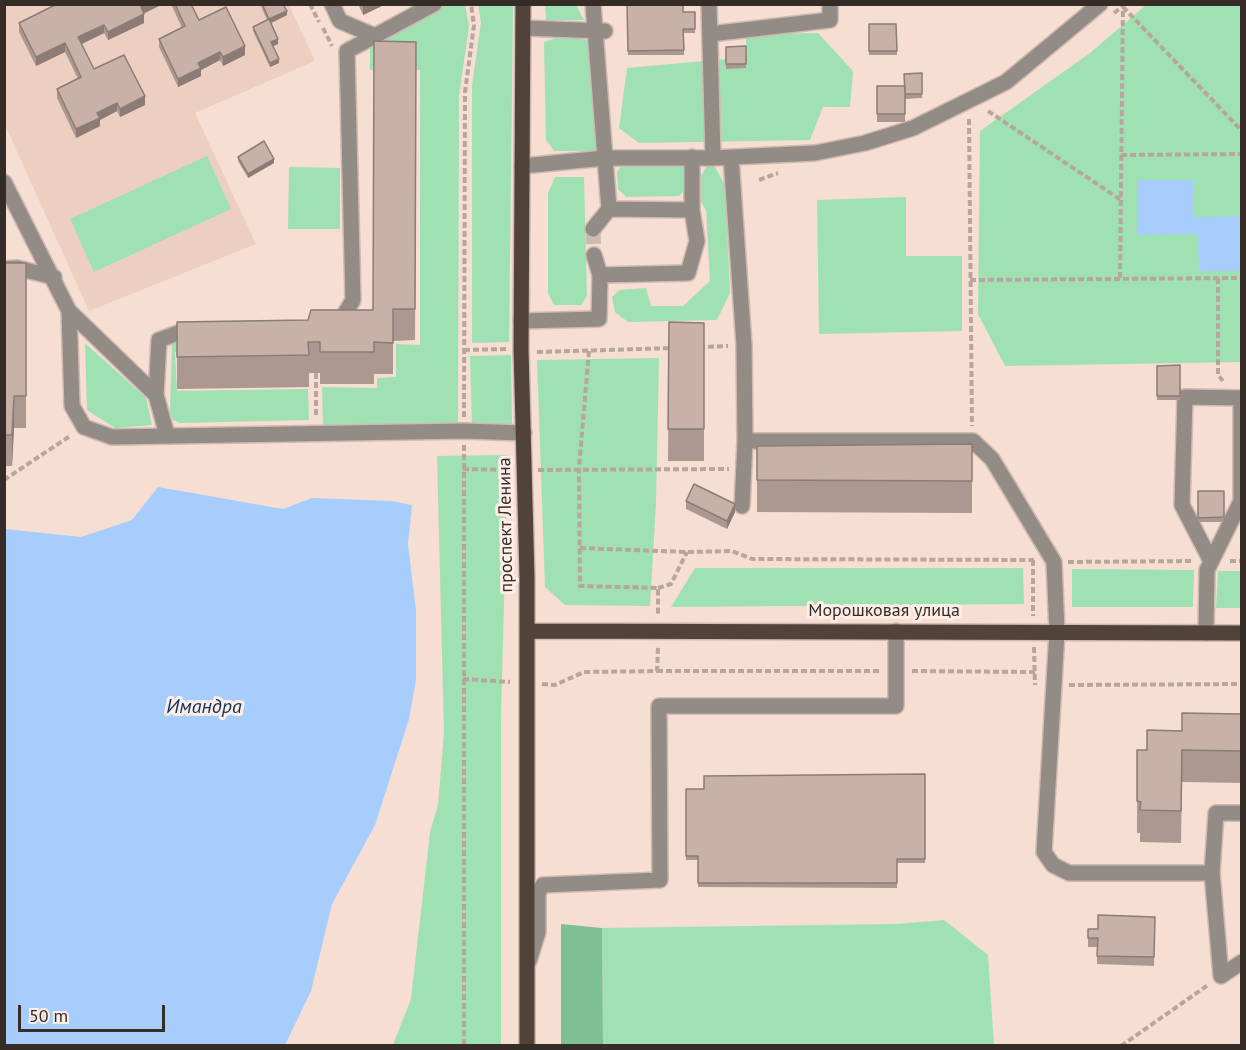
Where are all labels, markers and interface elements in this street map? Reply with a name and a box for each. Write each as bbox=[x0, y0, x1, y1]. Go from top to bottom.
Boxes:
street label: проспект Ленина bbox=[494, 457, 518, 593]
street label: Морошковая улица bbox=[808, 600, 960, 622]
water label: Имандра bbox=[166, 695, 242, 719]
scale bar bbox=[21, 993, 168, 1031]
text: 50 m bbox=[29, 1004, 68, 1027]

